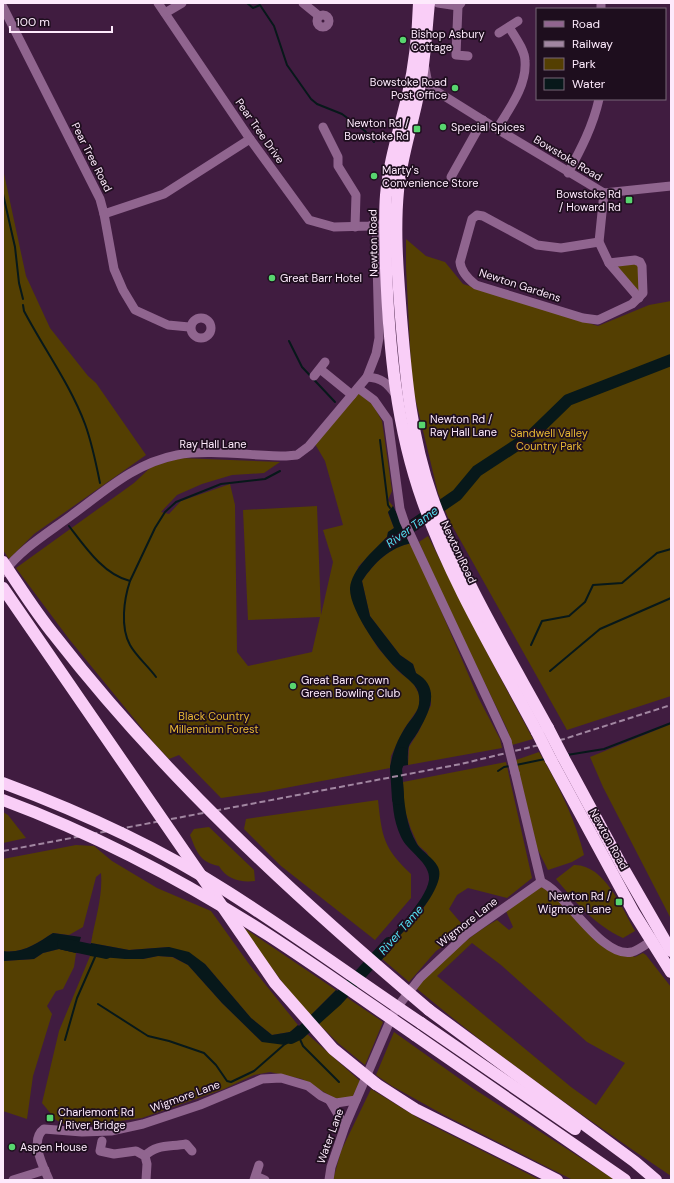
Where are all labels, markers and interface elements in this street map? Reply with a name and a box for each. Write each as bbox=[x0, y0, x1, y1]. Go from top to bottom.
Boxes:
scale bar bbox=[10, 8, 112, 34]
legend bbox=[536, 8, 666, 100]
text: 100 m bbox=[16, 14, 50, 30]
text: Road bbox=[572, 16, 600, 32]
place label: Bishop Asbury Cottage bbox=[411, 27, 485, 54]
marker: Bishop Asbury Cottage bbox=[398, 35, 408, 45]
text: Railway bbox=[572, 36, 613, 52]
text: Park bbox=[572, 56, 596, 72]
place label: Bowstoke Road Post Office bbox=[370, 75, 447, 102]
text: Water bbox=[572, 76, 606, 92]
marker: Bowstoke Road Post Office bbox=[450, 83, 460, 93]
street label: Pear Tree Drive bbox=[232, 96, 288, 166]
place label: Newton Rd / Bowstoke Rd bbox=[344, 116, 409, 143]
street label: Pear Tree Road bbox=[69, 120, 115, 194]
place label: Special Spices bbox=[451, 120, 525, 134]
marker: Special Spices bbox=[438, 122, 448, 132]
marker: Newton Rd / Bowstoke Rd bbox=[412, 124, 422, 134]
street label: Bowstoke Road bbox=[531, 132, 605, 184]
place label: Marty's Convenience Store bbox=[382, 163, 479, 190]
marker: Marty's Convenience Store bbox=[369, 171, 379, 181]
place label: Bowstoke Rd / Howard Rd bbox=[556, 187, 621, 214]
marker: Bowstoke Rd / Howard Rd bbox=[624, 195, 634, 205]
street label: Newton Road bbox=[365, 209, 381, 277]
street label: Newton Gardens bbox=[477, 265, 563, 305]
place label: Great Barr Hotel bbox=[280, 271, 362, 285]
marker: Great Barr Hotel bbox=[267, 273, 277, 283]
place label: Newton Rd / Ray Hall Lane bbox=[430, 412, 497, 439]
marker: Newton Rd / Ray Hall Lane bbox=[417, 420, 427, 430]
park label: Sandwell Valley Country Park bbox=[510, 426, 588, 453]
street label: Ray Hall Lane bbox=[180, 437, 246, 451]
water label: River Tame bbox=[383, 503, 441, 551]
street label: Newton Road bbox=[438, 518, 480, 586]
place label: Great Barr Crown Green Bowling Club bbox=[301, 673, 400, 700]
marker: Great Barr Crown Green Bowling Club bbox=[288, 681, 298, 691]
park label: Black Country Millennium Forest bbox=[169, 709, 259, 736]
street label: Newton Road bbox=[587, 806, 632, 872]
place label: Newton Rd / Wigmore Lane bbox=[538, 889, 611, 916]
street label: Wigmore Lane bbox=[434, 894, 500, 950]
marker: Newton Rd / Wigmore Lane bbox=[614, 897, 624, 907]
water label: River Tame bbox=[375, 902, 427, 958]
street label: Wigmore Lane bbox=[148, 1077, 222, 1115]
place label: Charlemont Rd / River Bridge bbox=[58, 1105, 134, 1132]
street label: Water Lane bbox=[314, 1107, 346, 1165]
marker: Charlemont Rd / River Bridge bbox=[45, 1113, 55, 1123]
place label: Aspen House bbox=[20, 1140, 87, 1154]
marker: Aspen House bbox=[7, 1142, 17, 1152]

